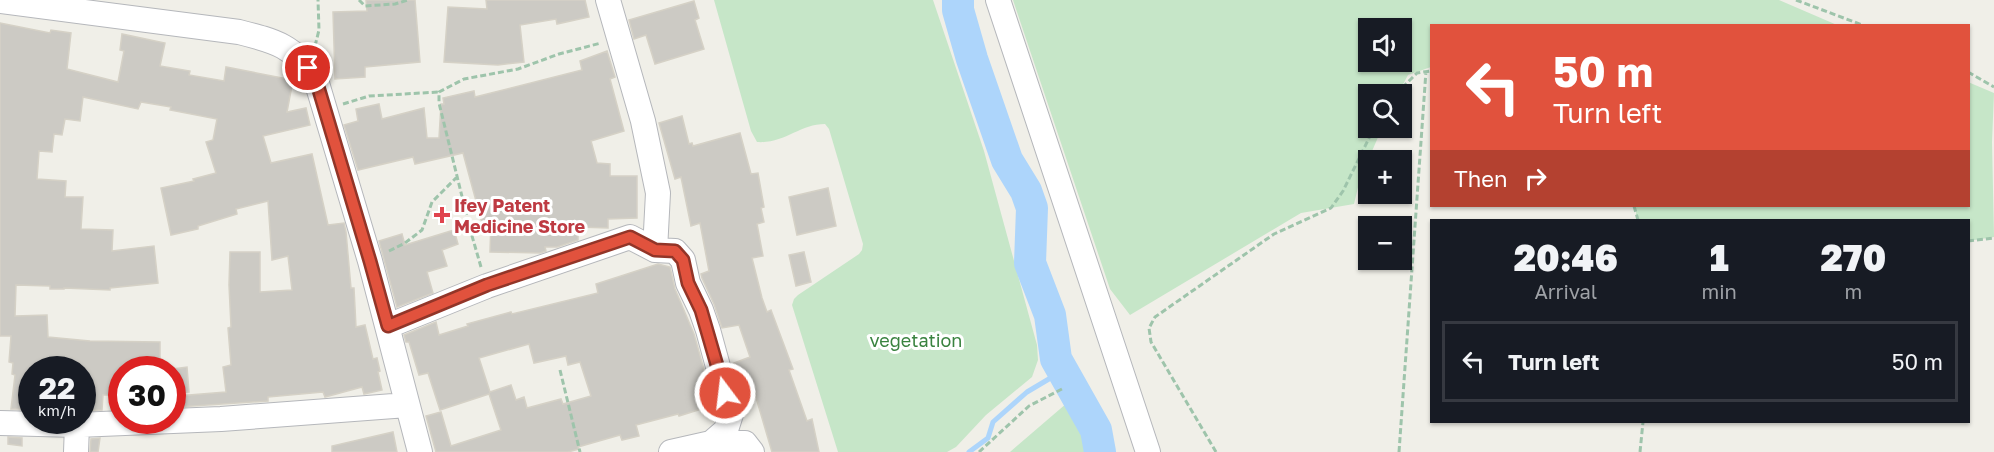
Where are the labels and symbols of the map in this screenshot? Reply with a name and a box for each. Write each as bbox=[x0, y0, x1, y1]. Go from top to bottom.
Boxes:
pin bbox=[282, 42, 333, 93]
place label: Ifey Patent Medicine Store bbox=[454, 194, 586, 237]
marker: Ifey Patent Medicine Store bbox=[435, 208, 449, 222]
park label: vegetation bbox=[870, 329, 962, 351]
speed limit sign: 30 bbox=[108, 356, 186, 434]
position arrow bbox=[693, 361, 757, 425]

